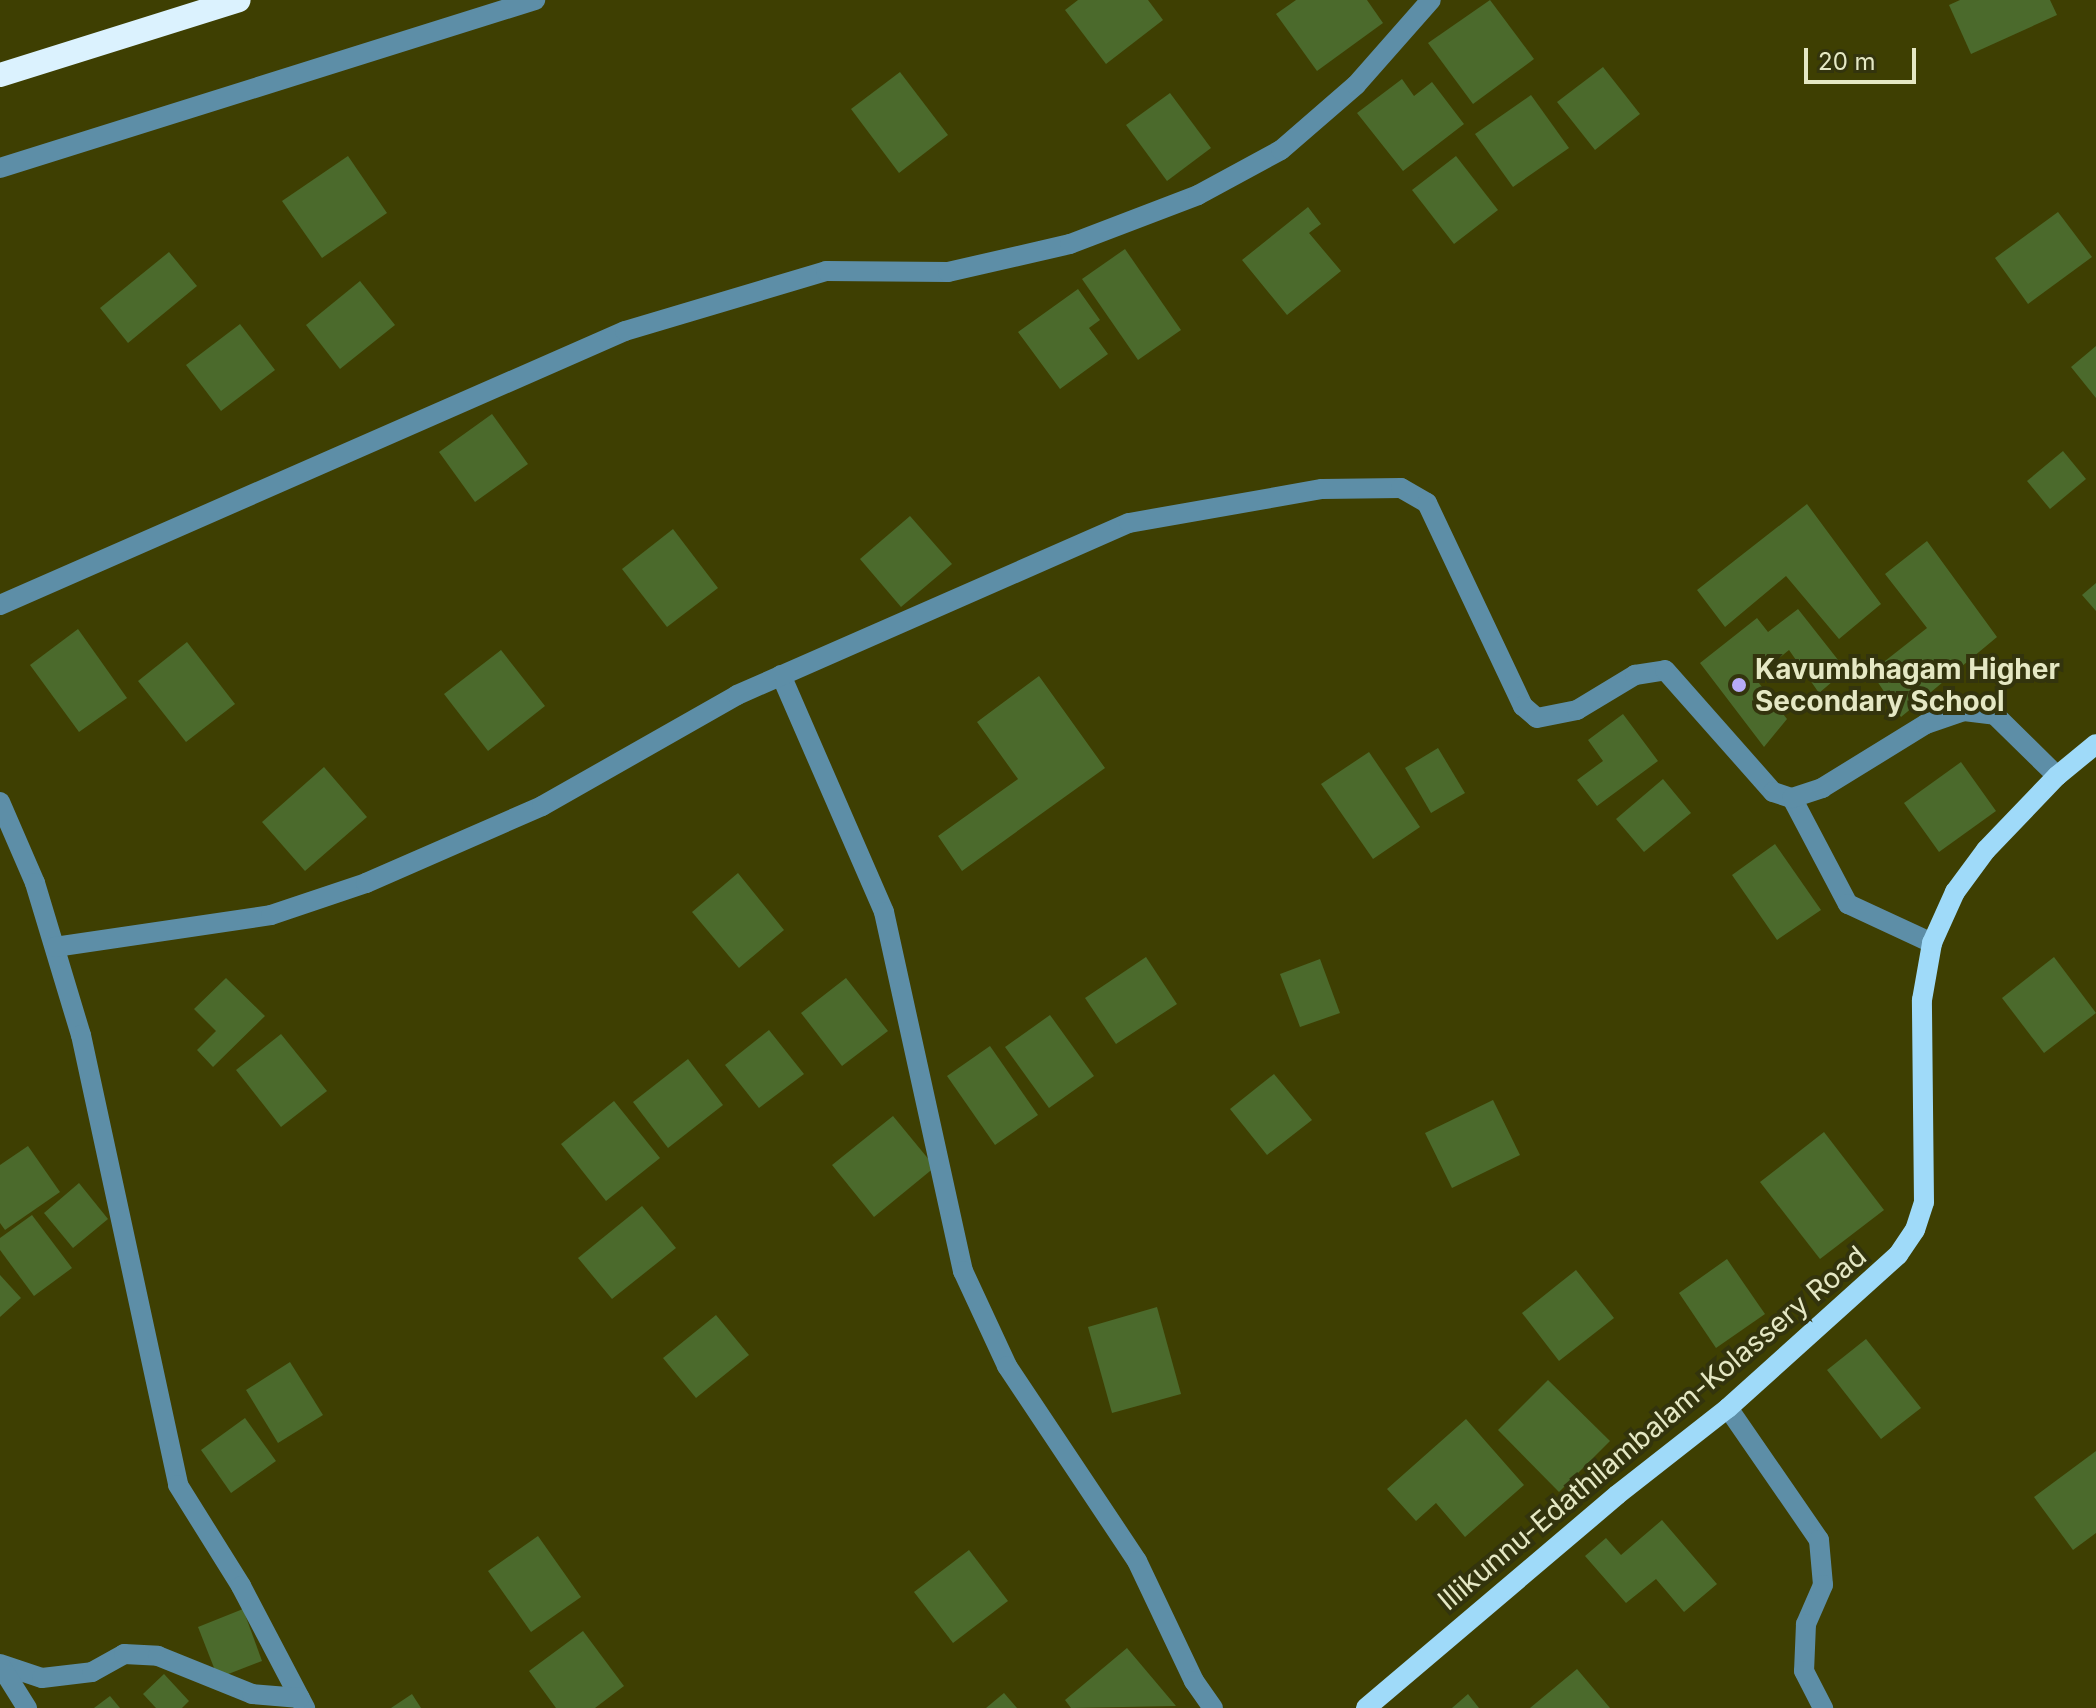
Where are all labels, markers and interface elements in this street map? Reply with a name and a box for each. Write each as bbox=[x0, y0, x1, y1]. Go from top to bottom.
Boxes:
scale bar bbox=[1808, 32, 1920, 82]
text: 20 m bbox=[1818, 47, 1876, 76]
place label: Kavumbhagam Higher Secondary School bbox=[1755, 652, 2060, 718]
marker: Kavumbhagam Higher Secondary School bbox=[1730, 676, 1748, 694]
street label: Illikunnu-Edathilambalam-Kolassery Road bbox=[1431, 1239, 1873, 1617]

